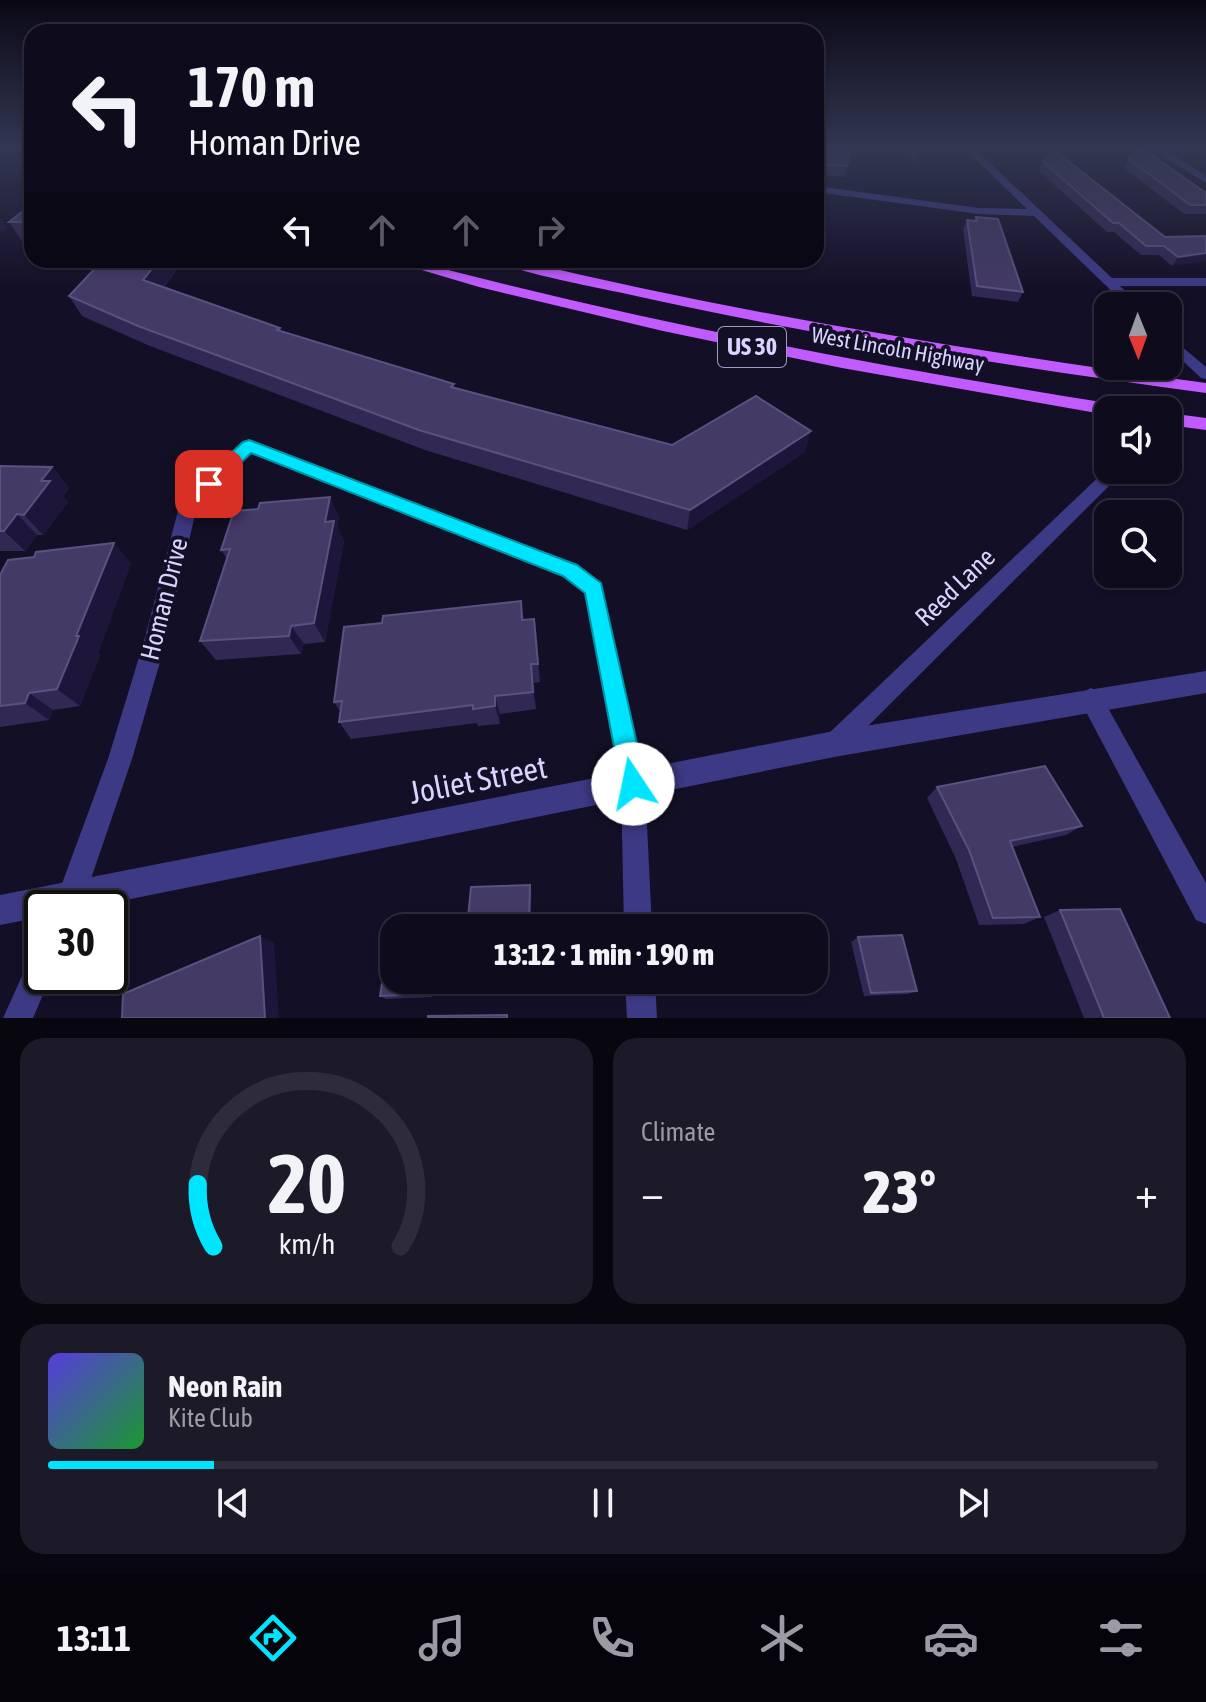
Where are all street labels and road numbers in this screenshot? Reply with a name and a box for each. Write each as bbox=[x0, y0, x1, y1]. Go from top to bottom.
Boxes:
street label: West Lincoln Highway bbox=[810, 321, 986, 377]
road number: US 30 bbox=[718, 327, 786, 367]
street label: Homan Drive bbox=[134, 535, 194, 663]
street label: Reed Lane bbox=[909, 542, 1001, 632]
street label: Joliet Street bbox=[406, 748, 550, 811]

